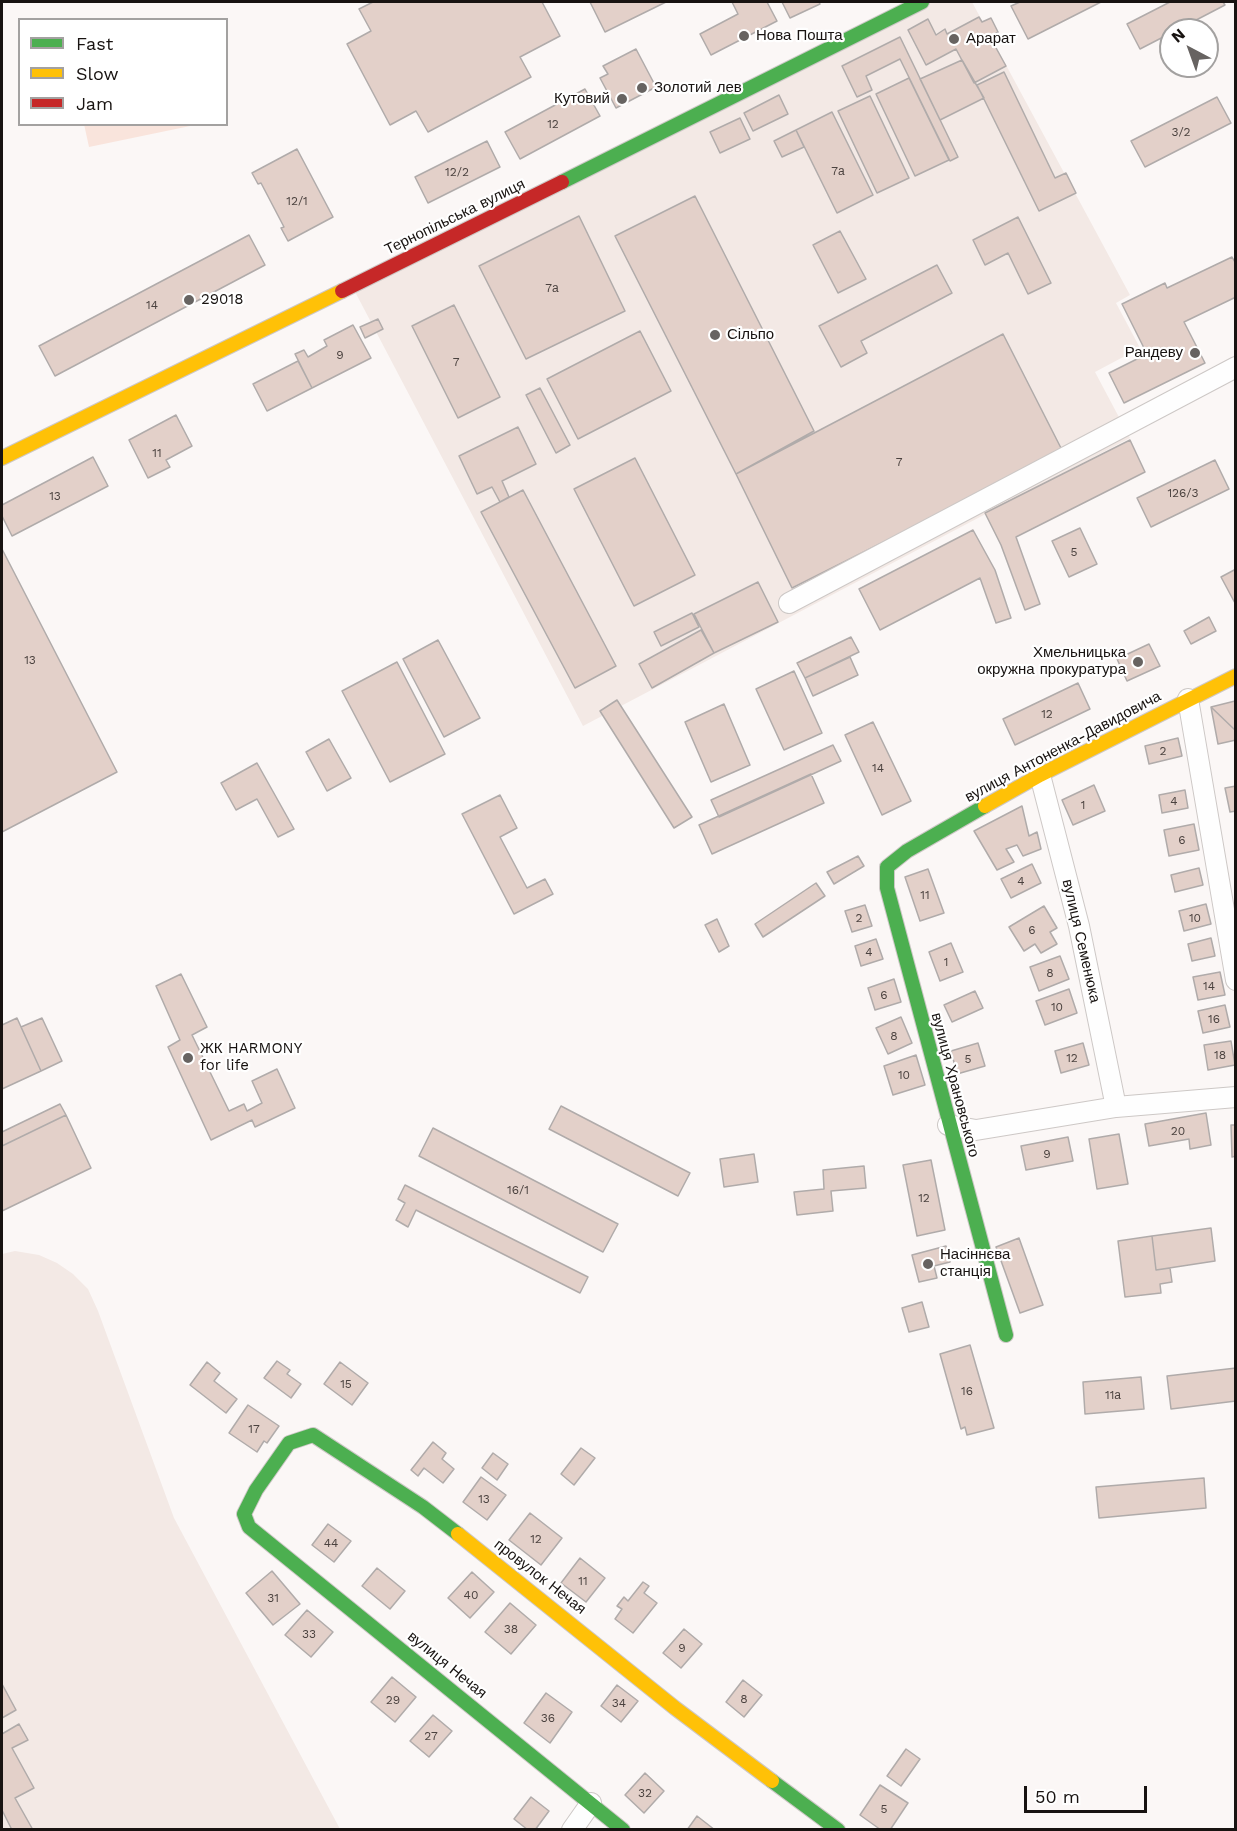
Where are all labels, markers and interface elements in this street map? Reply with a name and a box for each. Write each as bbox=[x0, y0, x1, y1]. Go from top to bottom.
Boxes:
legend bbox=[18, 18, 228, 126]
north arrow bbox=[1159, 18, 1219, 78]
text: N bbox=[1167, 24, 1189, 47]
place label: Нова Пошта bbox=[756, 27, 843, 45]
marker: Нова Пошта bbox=[737, 29, 751, 43]
place label: Арарат bbox=[966, 30, 1016, 48]
marker: Арарат bbox=[947, 32, 961, 46]
text: Fast bbox=[76, 33, 113, 54]
text: Slow bbox=[76, 63, 119, 84]
place label: Золотий лев bbox=[654, 79, 742, 97]
marker: Золотий лев bbox=[635, 81, 649, 95]
place label: Кутовий bbox=[554, 90, 610, 108]
marker: Кутовий bbox=[615, 92, 629, 106]
text: Jam bbox=[76, 93, 113, 114]
house number: 12 bbox=[547, 117, 559, 131]
house number: 3/2 bbox=[1171, 125, 1191, 139]
house number: 7а bbox=[831, 164, 845, 178]
house number: 12/2 bbox=[445, 165, 469, 179]
street label: Тернопільська вулиця bbox=[382, 175, 528, 259]
house number: 12/1 bbox=[286, 194, 308, 208]
house number: 7а bbox=[545, 281, 559, 295]
place label: 29018 bbox=[201, 291, 243, 309]
marker: 29018 bbox=[182, 293, 196, 307]
house number: 14 bbox=[146, 298, 158, 312]
place label: Сільпо bbox=[727, 326, 774, 344]
marker: Сільпо bbox=[708, 328, 722, 342]
place label: Рандеву bbox=[1125, 344, 1183, 362]
marker: Рандеву bbox=[1188, 346, 1202, 360]
house number: 9 bbox=[336, 348, 344, 362]
house number: 7 bbox=[453, 355, 459, 369]
house number: 11 bbox=[152, 446, 162, 460]
house number: 7 bbox=[896, 455, 902, 469]
house number: 126/3 bbox=[1167, 486, 1199, 500]
house number: 13 bbox=[49, 489, 61, 503]
house number: 5 bbox=[1071, 545, 1077, 559]
place label: Хмельницька окружна прокуратура bbox=[977, 644, 1126, 679]
house number: 13 bbox=[24, 653, 36, 667]
marker: Хмельницька окружна прокуратура bbox=[1131, 655, 1145, 669]
street label: вулиця Антоненка-Давидовича bbox=[962, 688, 1164, 806]
house number: 12 bbox=[1041, 707, 1053, 721]
house number: 2 bbox=[1160, 744, 1166, 758]
house number: 14 bbox=[872, 761, 884, 775]
house number: 4 bbox=[1170, 794, 1178, 808]
house number: 1 bbox=[1081, 798, 1085, 812]
house number: 6 bbox=[1178, 833, 1186, 847]
house number: 4 bbox=[1017, 874, 1025, 888]
street label: вулиця Семенюка bbox=[1058, 877, 1104, 1005]
house number: 11 bbox=[920, 888, 930, 902]
house number: 2 bbox=[856, 911, 862, 925]
house number: 10 bbox=[1189, 911, 1201, 925]
house number: 6 bbox=[1028, 923, 1036, 937]
house number: 4 bbox=[865, 945, 873, 959]
house number: 1 bbox=[944, 955, 948, 969]
house number: 8 bbox=[1046, 966, 1054, 980]
house number: 14 bbox=[1203, 979, 1215, 993]
house number: 6 bbox=[880, 988, 888, 1002]
house number: 10 bbox=[1051, 1000, 1063, 1014]
street label: вулиця Храновського bbox=[927, 1011, 983, 1159]
house number: 16 bbox=[1208, 1012, 1220, 1026]
house number: 8 bbox=[890, 1029, 898, 1043]
place label: ЖК HARMONY for life bbox=[200, 1040, 302, 1075]
house number: 18 bbox=[1214, 1048, 1226, 1062]
marker: ЖК HARMONY for life bbox=[181, 1051, 195, 1065]
house number: 12 bbox=[1066, 1051, 1078, 1065]
house number: 5 bbox=[965, 1052, 971, 1066]
house number: 10 bbox=[898, 1068, 910, 1082]
house number: 20 bbox=[1171, 1124, 1185, 1138]
house number: 9 bbox=[1043, 1147, 1051, 1161]
house number: 16/1 bbox=[507, 1183, 529, 1197]
house number: 12 bbox=[918, 1191, 930, 1205]
place label: Насіннєва станція bbox=[940, 1246, 1010, 1281]
marker: Насіннєва станція bbox=[921, 1257, 935, 1271]
house number: 15 bbox=[340, 1377, 352, 1391]
house number: 16 bbox=[961, 1384, 973, 1398]
house number: 11а bbox=[1105, 1388, 1121, 1402]
house number: 17 bbox=[248, 1422, 260, 1436]
house number: 13 bbox=[478, 1492, 490, 1506]
house number: 12 bbox=[530, 1532, 542, 1546]
house number: 44 bbox=[324, 1536, 338, 1550]
street label: провулок Нечая bbox=[491, 1536, 589, 1618]
house number: 11 bbox=[578, 1574, 588, 1588]
house number: 40 bbox=[464, 1588, 478, 1602]
house number: 31 bbox=[267, 1591, 279, 1605]
house number: 38 bbox=[504, 1622, 518, 1636]
house number: 33 bbox=[302, 1627, 316, 1641]
street label: вулиця Нечая bbox=[404, 1628, 490, 1702]
house number: 9 bbox=[678, 1641, 686, 1655]
house number: 8 bbox=[740, 1692, 748, 1706]
house number: 29 bbox=[386, 1693, 400, 1707]
house number: 34 bbox=[612, 1696, 626, 1710]
house number: 36 bbox=[541, 1711, 555, 1725]
house number: 27 bbox=[424, 1729, 438, 1743]
scale bar bbox=[1027, 1774, 1150, 1812]
house number: 32 bbox=[638, 1786, 652, 1800]
text: 50 m bbox=[1035, 1786, 1080, 1807]
house number: 5 bbox=[881, 1802, 887, 1816]

